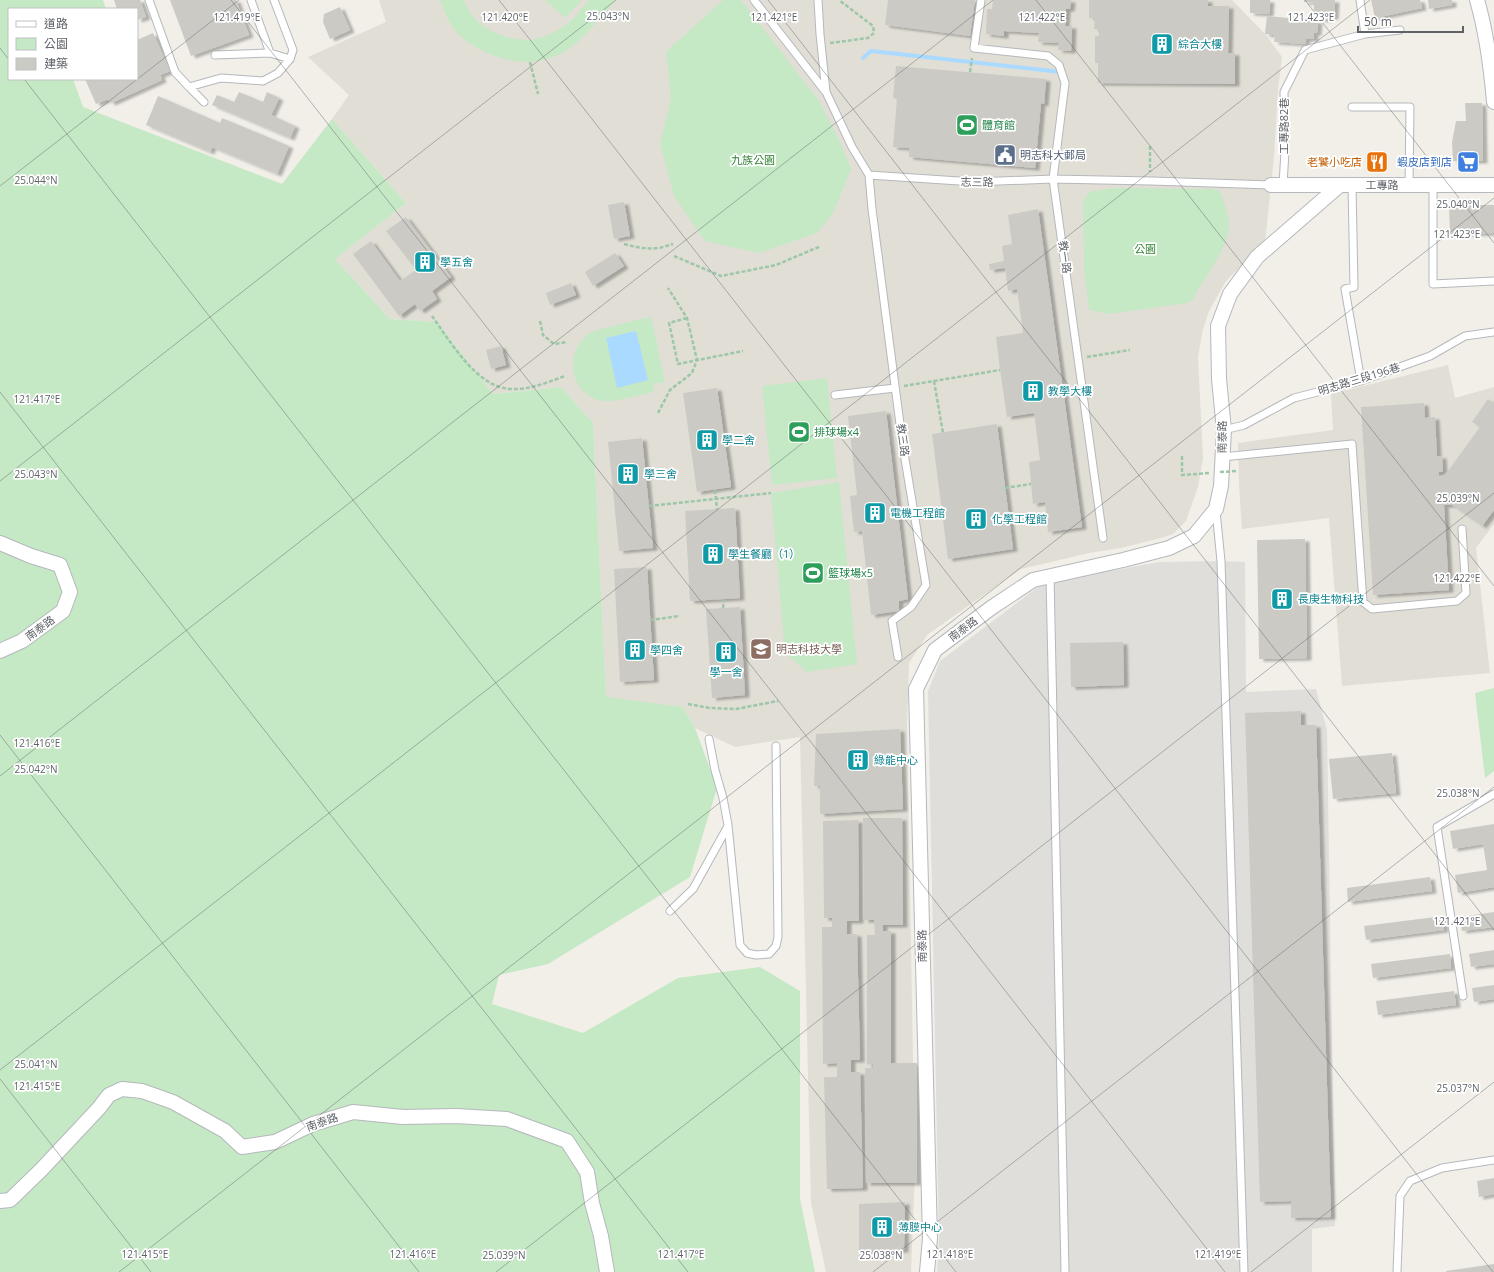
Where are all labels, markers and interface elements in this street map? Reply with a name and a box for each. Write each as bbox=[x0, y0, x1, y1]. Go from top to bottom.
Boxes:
legend bbox=[8, 8, 138, 80]
scale bar bbox=[1358, 8, 1463, 34]
text: 25.043°N bbox=[586, 9, 630, 23]
text: 121.419°E bbox=[214, 10, 260, 24]
text: 121.420°E bbox=[482, 10, 528, 24]
text: 121.421°E bbox=[751, 10, 797, 24]
text: 121.422°E bbox=[1019, 10, 1065, 24]
text: 121.423°E bbox=[1288, 10, 1334, 24]
text: 50 m bbox=[1364, 13, 1392, 30]
text: 道路 bbox=[44, 15, 68, 32]
building icon: 綜合大樓 bbox=[1149, 31, 1175, 57]
text: 公園 bbox=[44, 35, 68, 52]
place label: 綜合大樓 bbox=[1178, 36, 1222, 51]
text: 建築 bbox=[44, 55, 68, 72]
street label: 工專路82巷 bbox=[1276, 98, 1291, 154]
sports icon: 體育館 bbox=[954, 112, 980, 138]
place label: 體育館 bbox=[982, 117, 1015, 132]
public building icon: 明志科大郵局 bbox=[992, 142, 1018, 168]
place label: 明志科大郵局 bbox=[1020, 147, 1086, 162]
restaurant icon: 老饕小吃店 bbox=[1364, 149, 1390, 175]
supermarket icon: 蝦皮店到店 bbox=[1455, 149, 1481, 175]
park label: 九族公園 bbox=[731, 152, 775, 167]
place label: 老饕小吃店 bbox=[1307, 154, 1362, 169]
place label: 蝦皮店到店 bbox=[1397, 154, 1452, 169]
text: 25.044°N bbox=[14, 173, 58, 187]
street label: 志三路 bbox=[960, 174, 994, 189]
street label: 工專路 bbox=[1366, 177, 1399, 192]
text: 25.040°N bbox=[1436, 197, 1480, 211]
text: 121.423°E bbox=[1434, 227, 1480, 241]
street label: 教一路 bbox=[1056, 240, 1075, 274]
park label: 公園 bbox=[1134, 241, 1156, 256]
building icon: 學五舍 bbox=[412, 249, 438, 275]
place label: 學五舍 bbox=[440, 254, 473, 269]
street label: 明志路三段196巷 bbox=[1316, 359, 1402, 398]
building icon: 教學大樓 bbox=[1020, 378, 1046, 404]
place label: 教學大樓 bbox=[1048, 383, 1092, 398]
text: 121.417°E bbox=[14, 392, 60, 406]
sports icon: 排球場x4 bbox=[786, 419, 812, 445]
street label: 南泰路 bbox=[1214, 420, 1229, 454]
street label: 教三路 bbox=[894, 423, 913, 457]
place label: 排球場x4 bbox=[814, 424, 860, 439]
building icon: 學二舍 bbox=[694, 427, 720, 453]
place label: 學二舍 bbox=[722, 432, 755, 447]
building icon: 學三舍 bbox=[615, 461, 641, 487]
place label: 學三舍 bbox=[644, 466, 677, 481]
text: 25.043°N bbox=[14, 467, 58, 481]
text: 25.039°N bbox=[1436, 491, 1480, 505]
building icon: 電機工程館 bbox=[862, 500, 888, 526]
place label: 電機工程館 bbox=[890, 505, 945, 520]
building icon: 化學工程館 bbox=[963, 506, 989, 532]
place label: 化學工程館 bbox=[992, 511, 1047, 526]
building icon: 學生餐廳（1） bbox=[700, 541, 726, 567]
place label: 學生餐廳（1） bbox=[728, 546, 800, 561]
sports icon: 籃球場x5 bbox=[800, 560, 826, 586]
place label: 籃球場x5 bbox=[828, 565, 873, 580]
text: 121.422°E bbox=[1434, 571, 1480, 585]
building icon: 長庚生物科技 bbox=[1269, 586, 1295, 612]
place label: 長庚生物科技 bbox=[1298, 591, 1364, 606]
street label: 南泰路 bbox=[22, 612, 57, 643]
street label: 南泰路 bbox=[945, 613, 980, 645]
school or university icon: 明志科技大學 bbox=[748, 636, 774, 662]
building icon: 學四舍 bbox=[622, 637, 648, 663]
building icon: 學一舍 bbox=[713, 639, 739, 665]
place label: 明志科技大學 bbox=[776, 641, 842, 656]
place label: 學四舍 bbox=[650, 642, 683, 657]
place label: 學一舍 bbox=[710, 664, 743, 679]
text: 121.416°E bbox=[14, 736, 60, 750]
building icon: 綠能中心 bbox=[845, 747, 871, 773]
place label: 綠能中心 bbox=[874, 752, 918, 767]
text: 25.042°N bbox=[14, 762, 58, 776]
text: 25.038°N bbox=[1436, 786, 1480, 800]
text: 121.421°E bbox=[1434, 914, 1480, 928]
street label: 南泰路 bbox=[914, 929, 929, 963]
text: 25.041°N bbox=[14, 1057, 58, 1071]
text: 121.415°E bbox=[14, 1079, 60, 1093]
text: 25.037°N bbox=[1436, 1081, 1480, 1095]
street label: 南泰路 bbox=[304, 1109, 340, 1134]
building icon: 薄膜中心 bbox=[869, 1214, 895, 1240]
place label: 薄膜中心 bbox=[898, 1219, 942, 1234]
text: 121.415°E bbox=[122, 1247, 168, 1261]
text: 121.416°E bbox=[390, 1247, 436, 1261]
text: 121.417°E bbox=[658, 1247, 704, 1261]
text: 121.418°E bbox=[927, 1247, 973, 1261]
text: 121.419°E bbox=[1195, 1247, 1241, 1261]
text: 25.039°N bbox=[482, 1248, 526, 1262]
text: 25.038°N bbox=[859, 1248, 903, 1262]

